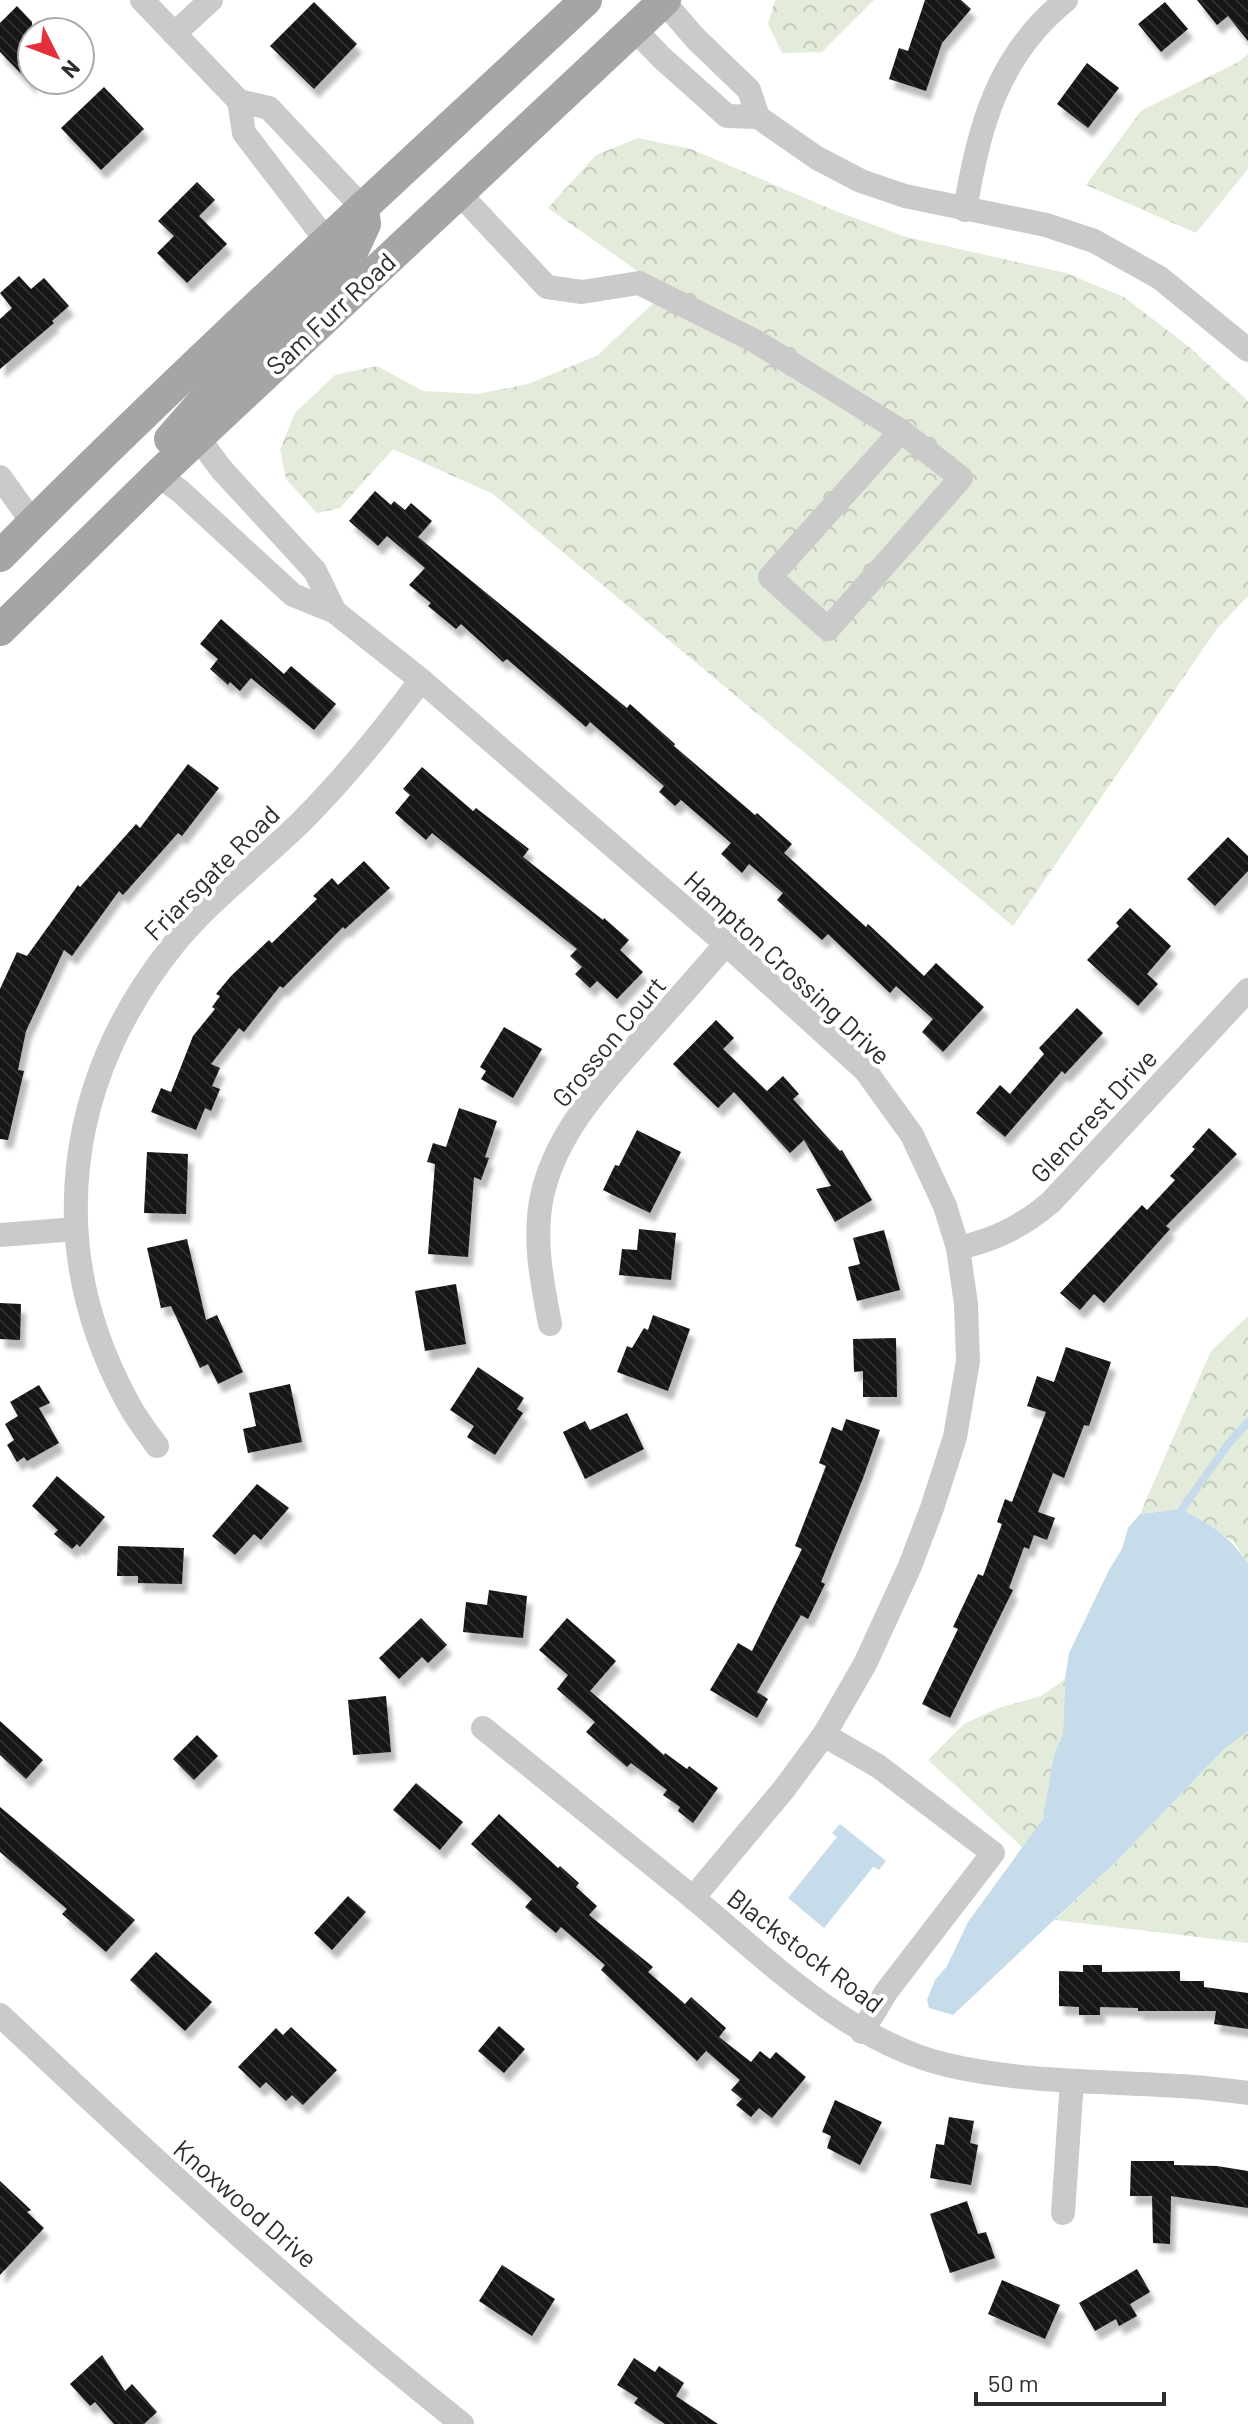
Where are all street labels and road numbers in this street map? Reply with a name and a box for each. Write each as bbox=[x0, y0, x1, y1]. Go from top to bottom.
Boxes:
street label: Sam Furr Road bbox=[259, 245, 401, 381]
street label: Friarsgate Road bbox=[137, 798, 285, 946]
street label: Hampton Crossing Drive bbox=[679, 864, 897, 1070]
street label: Grosson Court bbox=[545, 970, 671, 1112]
street label: Glencrest Drive bbox=[1023, 1042, 1163, 1188]
street label: Blackstock Road bbox=[722, 1881, 890, 2019]
street label: Knoxwood Drive bbox=[168, 2132, 324, 2274]

